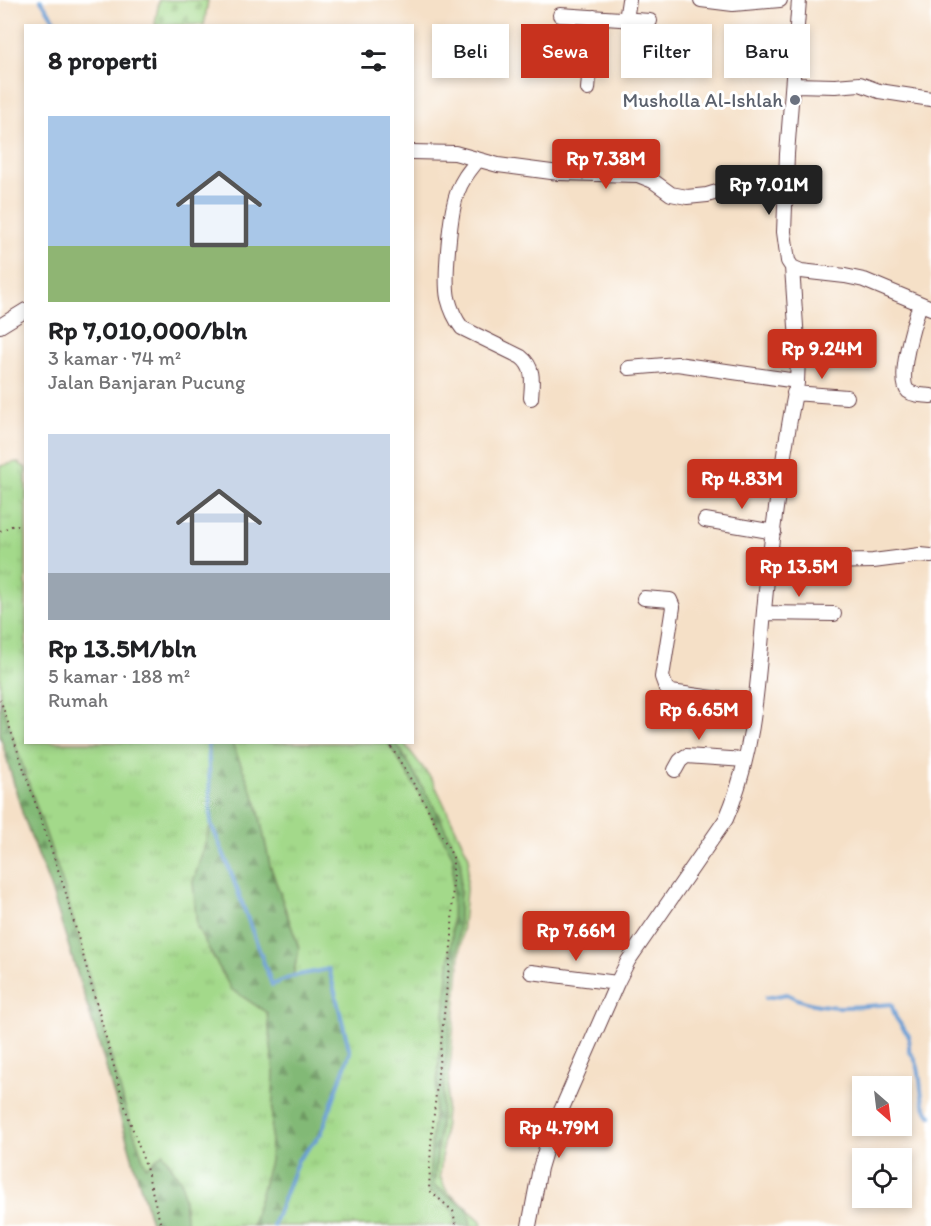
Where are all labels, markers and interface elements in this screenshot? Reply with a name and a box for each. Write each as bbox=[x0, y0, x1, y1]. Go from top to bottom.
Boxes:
chip: Beli bbox=[432, 24, 509, 78]
chip: Sewa bbox=[521, 24, 609, 78]
chip: Filter bbox=[621, 24, 712, 78]
chip: Baru bbox=[724, 24, 810, 78]
text: 8 properti bbox=[48, 44, 158, 76]
icon: filters bbox=[357, 44, 390, 77]
place label: Musholla Al-Ishlah bbox=[623, 88, 783, 112]
marker: Musholla Al-Ishlah bbox=[788, 93, 802, 107]
pin: Rp 7.38M bbox=[544, 139, 668, 190]
text: Rp 7.38M bbox=[566, 146, 646, 170]
icon: home bbox=[165, 155, 273, 263]
pin: Rp 7.01M bbox=[707, 165, 831, 216]
text: Rp 7.01M bbox=[729, 172, 809, 196]
text: Rp 7,010,000/bln bbox=[48, 314, 247, 346]
pin: Rp 9.24M bbox=[760, 329, 884, 380]
text: Rp 9.24M bbox=[782, 336, 862, 360]
text: 3 kamar · 74 m² bbox=[48, 346, 181, 370]
text: Jalan Banjaran Pucung bbox=[48, 370, 245, 394]
pin: Rp 4.83M bbox=[680, 459, 804, 510]
text: Rp 4.83M bbox=[701, 466, 783, 490]
icon: home bbox=[165, 473, 273, 581]
pin: Rp 13.5M bbox=[737, 547, 861, 598]
text: Rp 13.5M bbox=[760, 554, 838, 578]
text: Rp 13.5M/bln bbox=[48, 632, 197, 664]
text: 5 kamar · 188 m² bbox=[48, 664, 190, 688]
text: Rumah bbox=[48, 688, 108, 712]
pin: Rp 6.65M bbox=[637, 690, 761, 741]
text: Rp 6.65M bbox=[659, 697, 739, 721]
pin: Rp 7.66M bbox=[514, 911, 638, 962]
text: Rp 7.66M bbox=[537, 918, 615, 942]
north arrow bbox=[852, 1076, 912, 1136]
map controls bbox=[852, 1076, 912, 1208]
pin: Rp 4.79M bbox=[497, 1108, 621, 1159]
text: Rp 4.79M bbox=[519, 1115, 599, 1139]
button: locate bbox=[852, 1148, 912, 1208]

